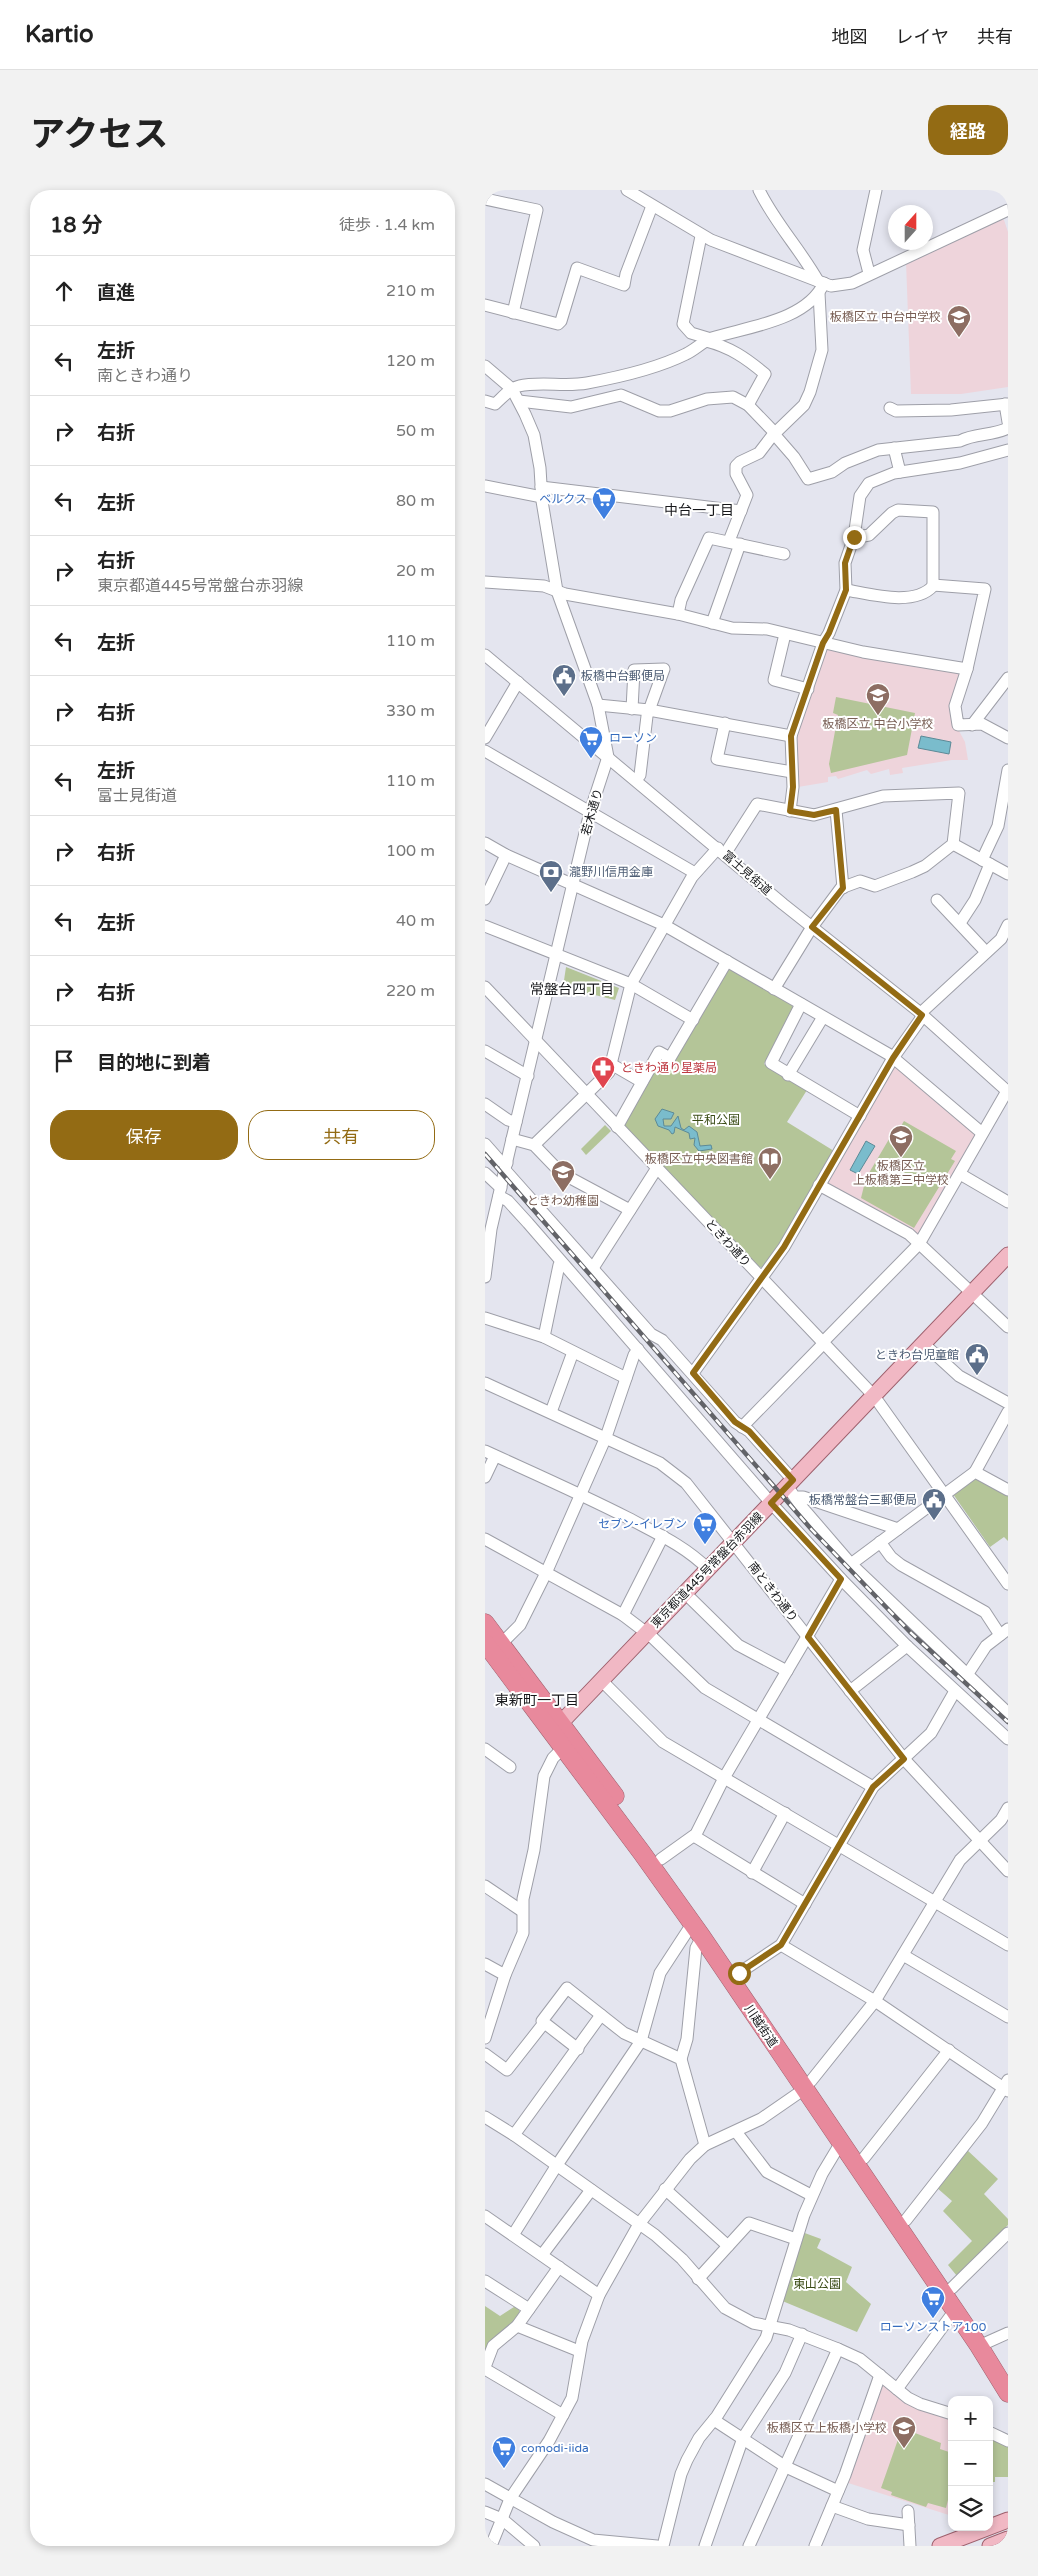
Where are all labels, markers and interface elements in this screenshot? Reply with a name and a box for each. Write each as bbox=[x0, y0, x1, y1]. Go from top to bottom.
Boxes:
text: Kartio bbox=[25, 20, 94, 49]
text: 地図 bbox=[832, 26, 868, 48]
text: レイヤ bbox=[896, 26, 949, 48]
text: 共有 bbox=[977, 26, 1013, 48]
button: 経路 bbox=[928, 105, 1008, 155]
text: アクセス bbox=[30, 114, 168, 156]
north arrow bbox=[888, 205, 933, 250]
text: 18 分 bbox=[50, 213, 103, 238]
text: 徒歩 · 1.4 km bbox=[339, 215, 435, 235]
icon: ahead bbox=[50, 277, 78, 305]
text: 210 m bbox=[386, 281, 435, 301]
text: 直進 bbox=[97, 282, 135, 304]
school or university icon: 板橋区立 中台中学校 bbox=[946, 304, 972, 338]
place label: 板橋区立 中台中学校 bbox=[830, 310, 941, 324]
text: 左折 bbox=[97, 340, 135, 362]
icon: left bbox=[50, 347, 78, 375]
text: 120 m bbox=[386, 351, 435, 371]
text: 南ときわ通り bbox=[97, 366, 193, 386]
icon: right bbox=[50, 417, 78, 445]
text: 50 m bbox=[396, 421, 435, 441]
text: 右折 bbox=[97, 422, 135, 444]
supermarket icon: ベルクス bbox=[591, 486, 617, 520]
icon: left bbox=[50, 487, 78, 515]
text: 80 m bbox=[396, 491, 435, 511]
text: 左折 bbox=[97, 492, 135, 514]
place label: ベルクス bbox=[539, 492, 587, 506]
district label: 中台一丁目 bbox=[664, 502, 734, 519]
route end bbox=[843, 526, 866, 549]
text: 右折 bbox=[97, 550, 135, 572]
icon: right bbox=[50, 557, 78, 585]
text: 20 m bbox=[396, 561, 435, 581]
text: 東京都道445号常盤台赤羽線 bbox=[97, 576, 303, 596]
icon: left bbox=[50, 627, 78, 655]
text: 110 m bbox=[386, 631, 435, 651]
text: 左折 bbox=[97, 632, 135, 654]
public building icon: 板橋中台郵便局 bbox=[551, 663, 577, 697]
place label: 板橋中台郵便局 bbox=[581, 669, 665, 683]
school or university icon: 板橋区立 中台小学校 bbox=[865, 682, 891, 716]
icon: right bbox=[50, 697, 78, 725]
text: 330 m bbox=[386, 701, 435, 721]
text: 右折 bbox=[97, 702, 135, 724]
place label: 板橋区立 中台小学校 bbox=[822, 717, 934, 731]
supermarket icon: ローソン bbox=[578, 725, 604, 759]
place label: ローソン bbox=[609, 731, 657, 745]
text: 左折 bbox=[97, 760, 135, 782]
icon: left bbox=[50, 767, 78, 795]
text: 110 m bbox=[386, 771, 435, 791]
text: 富士見街道 bbox=[97, 786, 177, 806]
street label: 若木通り bbox=[579, 787, 605, 837]
icon: right bbox=[50, 837, 78, 865]
text: 100 m bbox=[386, 841, 435, 861]
text: 右折 bbox=[97, 842, 135, 864]
street label: 富士見街道 bbox=[720, 848, 774, 898]
bank icon: 瀧野川信用金庫 bbox=[538, 859, 564, 893]
place label: 瀧野川信用金庫 bbox=[569, 865, 653, 879]
icon: left bbox=[50, 907, 78, 935]
text: 40 m bbox=[396, 911, 435, 931]
text: 左折 bbox=[97, 912, 135, 934]
icon: right bbox=[50, 977, 78, 1005]
text: 220 m bbox=[386, 981, 435, 1001]
district label: 常盤台四丁目 bbox=[530, 981, 614, 998]
text: 右折 bbox=[97, 982, 135, 1004]
icon: arrive bbox=[50, 1047, 78, 1075]
text: 目的地に到着 bbox=[97, 1052, 211, 1074]
pharmacy icon: ときわ通り星薬局 bbox=[590, 1055, 616, 1089]
place label: ときわ通り星薬局 bbox=[621, 1061, 717, 1075]
button: 保存 bbox=[50, 1110, 238, 1160]
button: 共有 bbox=[248, 1110, 435, 1160]
park label: 平和公園 bbox=[692, 1113, 740, 1127]
school or university icon: 板橋区立 上板橋第三中学校 bbox=[888, 1124, 914, 1158]
library icon: 板橋区立中央図書館 bbox=[757, 1146, 783, 1180]
place label: 板橋区立中央図書館 bbox=[645, 1152, 753, 1166]
school or university icon: ときわ幼稚園 bbox=[550, 1159, 576, 1193]
place label: 板橋区立 上板橋第三中学校 bbox=[853, 1159, 949, 1187]
place label: ときわ幼稚園 bbox=[527, 1194, 599, 1208]
street label: ときわ通り bbox=[702, 1216, 754, 1270]
public building icon: ときわ台児童館 bbox=[964, 1342, 990, 1376]
place label: ときわ台児童館 bbox=[875, 1348, 959, 1362]
public building icon: 板橋常盤台三郵便局 bbox=[921, 1487, 947, 1521]
place label: 板橋常盤台三郵便局 bbox=[809, 1493, 917, 1507]
street label: 東京都道445号常盤台赤羽線 bbox=[648, 1510, 766, 1630]
supermarket icon: セブン-イレブン bbox=[692, 1511, 718, 1545]
place label: セブン-イレブン bbox=[598, 1517, 687, 1531]
street label: 南ときわ通り bbox=[745, 1559, 801, 1625]
district label: 東新町一丁目 bbox=[495, 1692, 579, 1709]
route start bbox=[728, 1962, 751, 1985]
street label: 川越街道 bbox=[742, 2002, 780, 2050]
park label: 東山公園 bbox=[793, 2277, 841, 2291]
supermarket icon: ローソンストア100 bbox=[920, 2285, 946, 2319]
place label: ローソンストア100 bbox=[880, 2320, 987, 2334]
map controls bbox=[948, 2396, 993, 2531]
button: + bbox=[948, 2396, 993, 2441]
school or university icon: 板橋区立上板橋小学校 bbox=[891, 2415, 917, 2449]
place label: 板橋区立上板橋小学校 bbox=[767, 2421, 887, 2435]
supermarket icon: comodi-iida bbox=[491, 2435, 517, 2469]
place label: comodi-iida bbox=[521, 2441, 589, 2455]
button: − bbox=[948, 2441, 993, 2486]
button: layers bbox=[948, 2486, 993, 2531]

